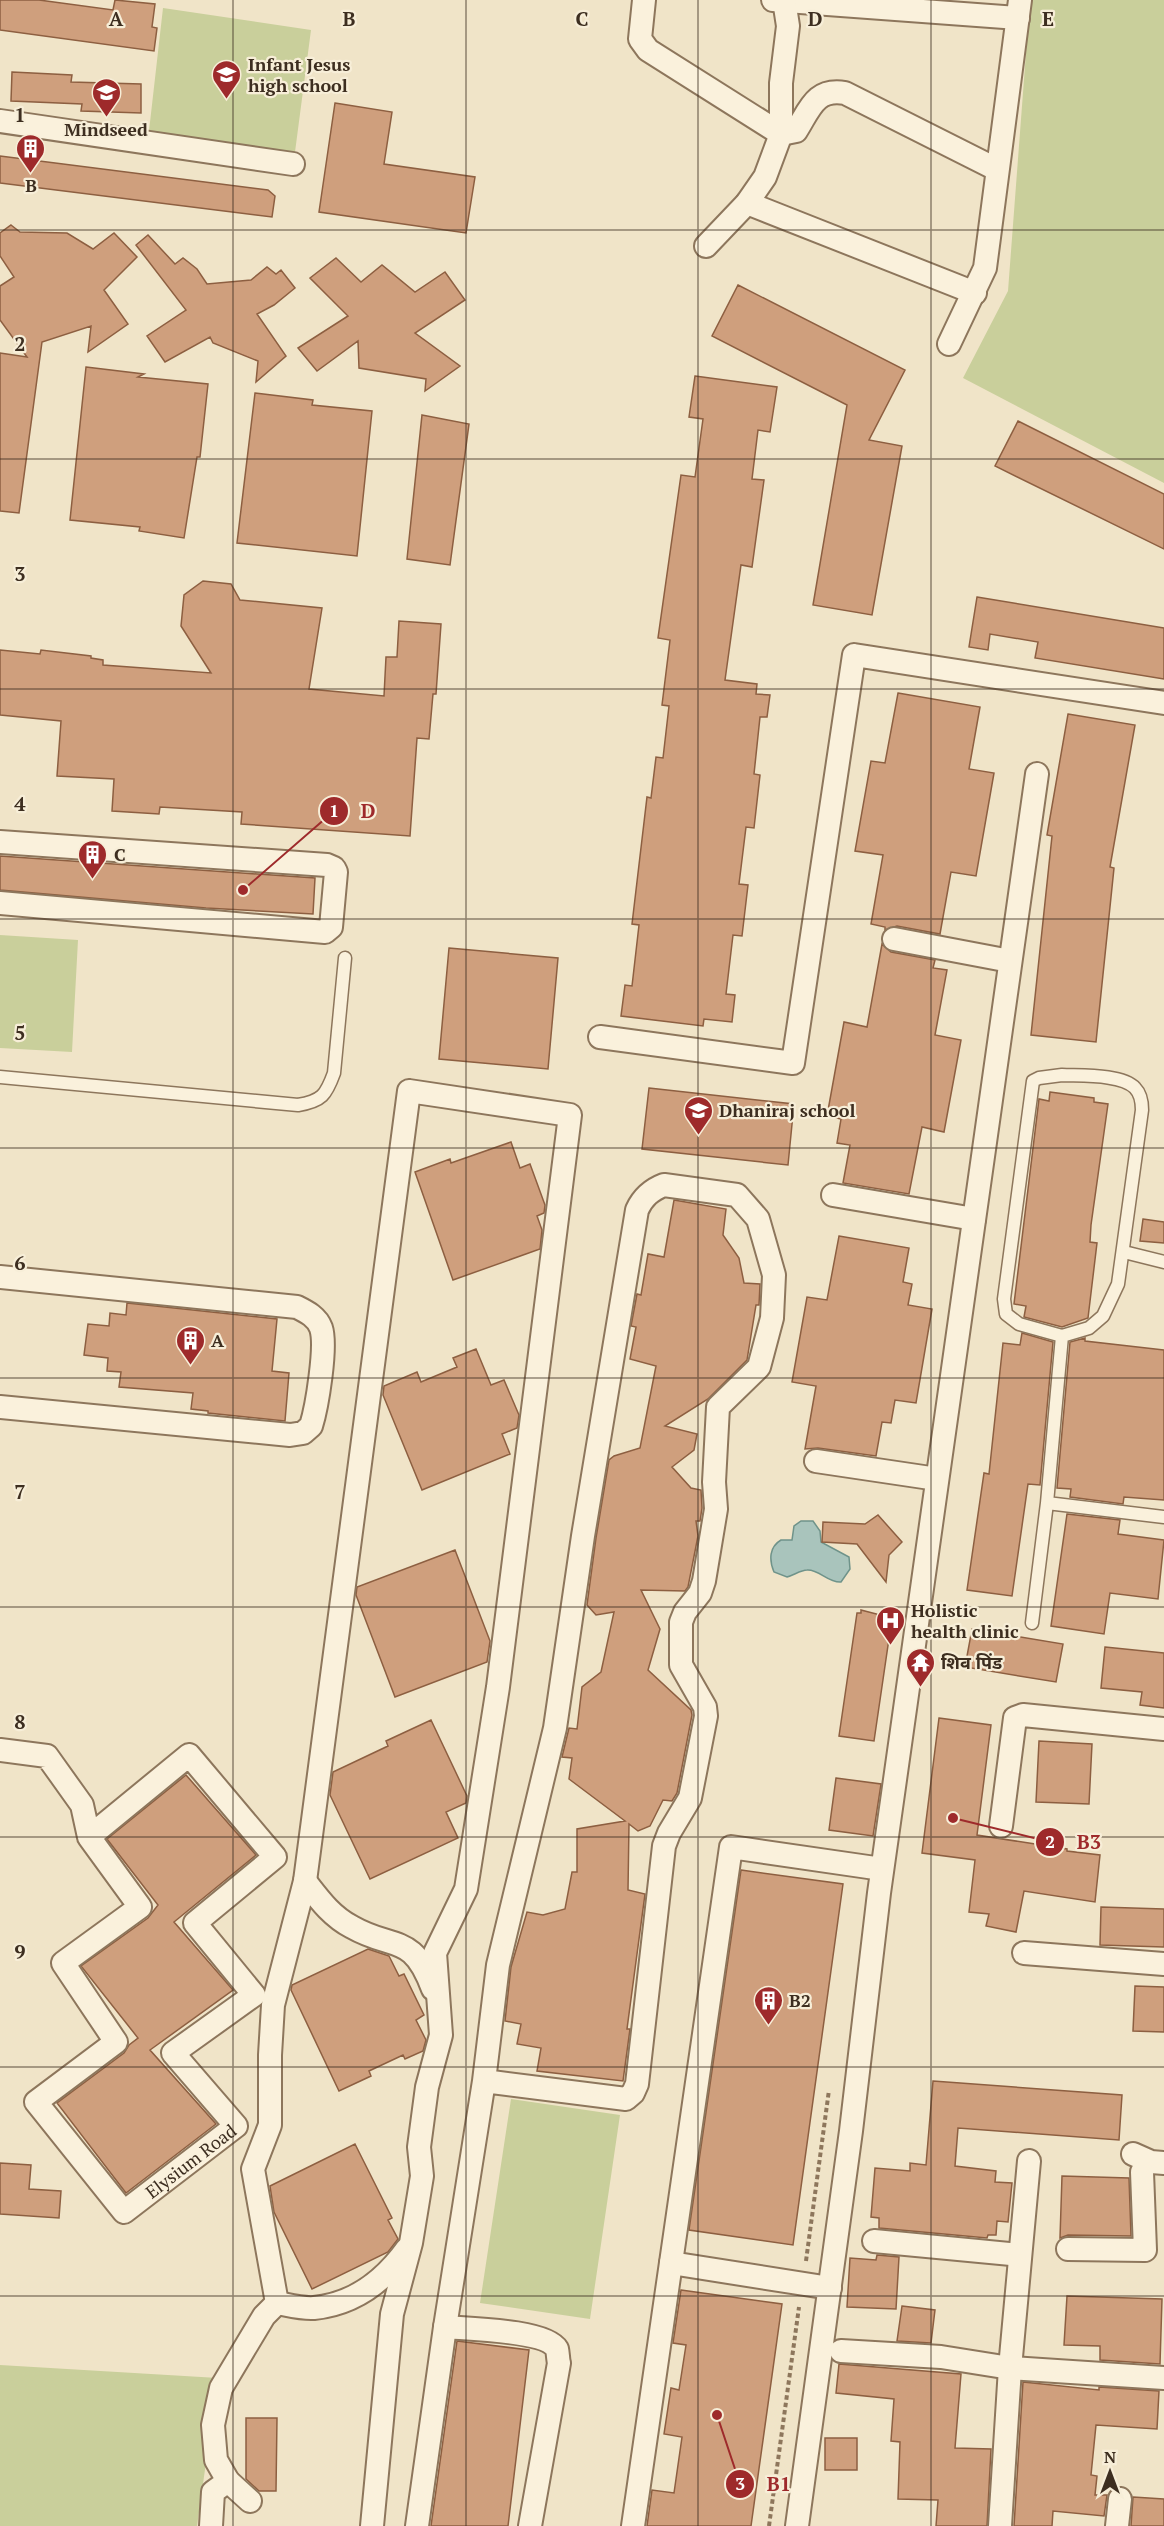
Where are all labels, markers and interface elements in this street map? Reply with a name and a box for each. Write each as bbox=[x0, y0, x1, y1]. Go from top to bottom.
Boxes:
text: A bbox=[109, 5, 124, 32]
text: B bbox=[343, 5, 356, 32]
text: C bbox=[575, 5, 589, 32]
text: D bbox=[808, 5, 822, 32]
text: E bbox=[1042, 5, 1054, 32]
place label: Infant Jesus high school bbox=[248, 52, 350, 97]
school or university icon: Infant Jesus high school bbox=[211, 58, 243, 100]
school or university icon: Mindseed bbox=[90, 76, 122, 118]
text: 1 bbox=[14, 101, 26, 128]
place label: Mindseed bbox=[64, 117, 148, 141]
building icon: B bbox=[15, 132, 47, 174]
place label: B bbox=[25, 173, 37, 197]
text: 2 bbox=[14, 330, 26, 357]
text: 3 bbox=[14, 560, 26, 587]
text: 4 bbox=[14, 790, 26, 817]
callout: D bbox=[319, 792, 388, 830]
text: D bbox=[361, 797, 375, 824]
text: 1 bbox=[329, 798, 339, 822]
building icon: C bbox=[77, 838, 109, 880]
place label: C bbox=[114, 842, 126, 866]
text: 5 bbox=[14, 1019, 26, 1046]
school or university icon: Dhaniraj school bbox=[682, 1094, 714, 1136]
place label: Dhaniraj school bbox=[719, 1098, 856, 1122]
text: 6 bbox=[14, 1249, 26, 1276]
building icon: A bbox=[174, 1324, 206, 1366]
place label: A bbox=[211, 1328, 225, 1352]
text: 7 bbox=[14, 1478, 26, 1505]
place label: Holistic health clinic bbox=[911, 1598, 1019, 1643]
hospital icon: Holistic health clinic bbox=[874, 1604, 906, 1646]
temple icon: शिव पिंड bbox=[904, 1646, 936, 1688]
place label: शिव पिंड bbox=[941, 1650, 1003, 1674]
text: 8 bbox=[14, 1708, 26, 1735]
callout: B3 bbox=[1035, 1823, 1113, 1861]
text: B3 bbox=[1077, 1828, 1101, 1855]
text: 2 bbox=[1045, 1829, 1055, 1853]
text: 9 bbox=[14, 1938, 26, 1965]
building icon: B2 bbox=[752, 1984, 784, 2026]
place label: B2 bbox=[789, 1988, 811, 2012]
street label: Elysium Road bbox=[140, 2118, 241, 2204]
north arrow bbox=[1080, 2442, 1140, 2502]
text: N bbox=[1104, 2446, 1116, 2468]
callout: B1 bbox=[725, 2465, 803, 2503]
text: B1 bbox=[767, 2470, 791, 2497]
text: 3 bbox=[735, 2471, 745, 2495]

